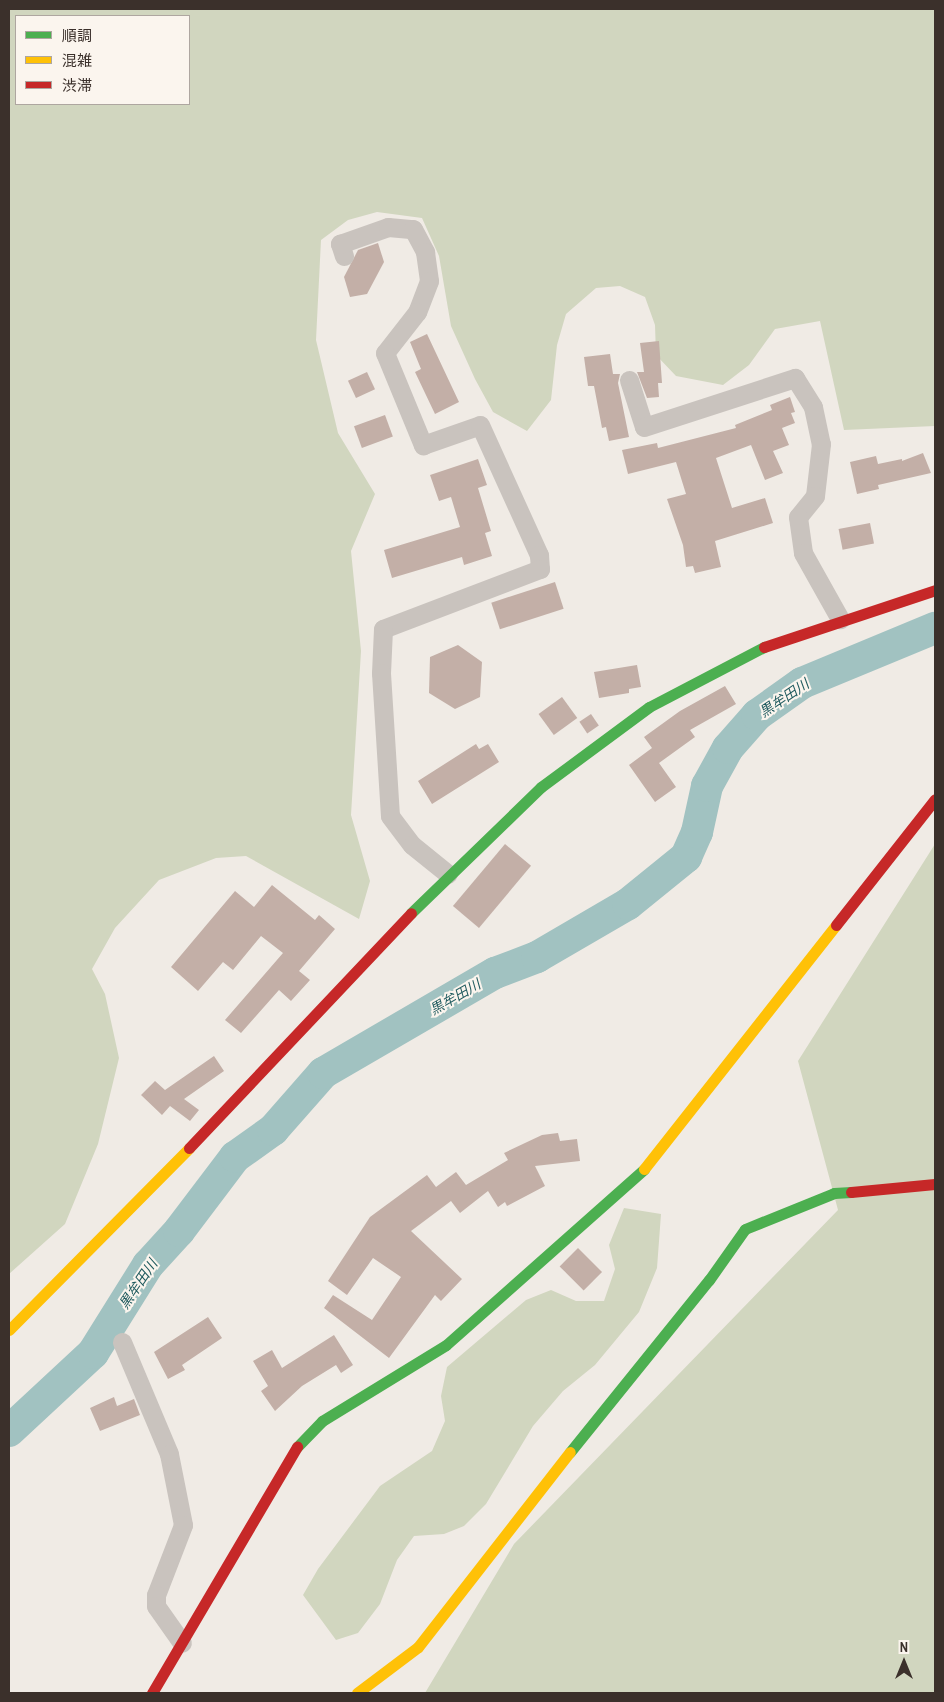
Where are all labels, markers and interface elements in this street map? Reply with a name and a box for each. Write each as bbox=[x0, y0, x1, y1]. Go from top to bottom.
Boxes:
legend bbox=[15, 15, 190, 105]
text: 順調 bbox=[62, 25, 92, 46]
text: 混雑 bbox=[62, 50, 92, 71]
text: 渋滞 bbox=[62, 75, 92, 96]
water label: 黒牟田川 bbox=[756, 675, 812, 721]
water label: 黒牟田川 bbox=[427, 976, 483, 1018]
water label: 黒牟田川 bbox=[115, 1256, 161, 1312]
north arrow bbox=[879, 1637, 929, 1687]
text: N bbox=[900, 1638, 908, 1656]

